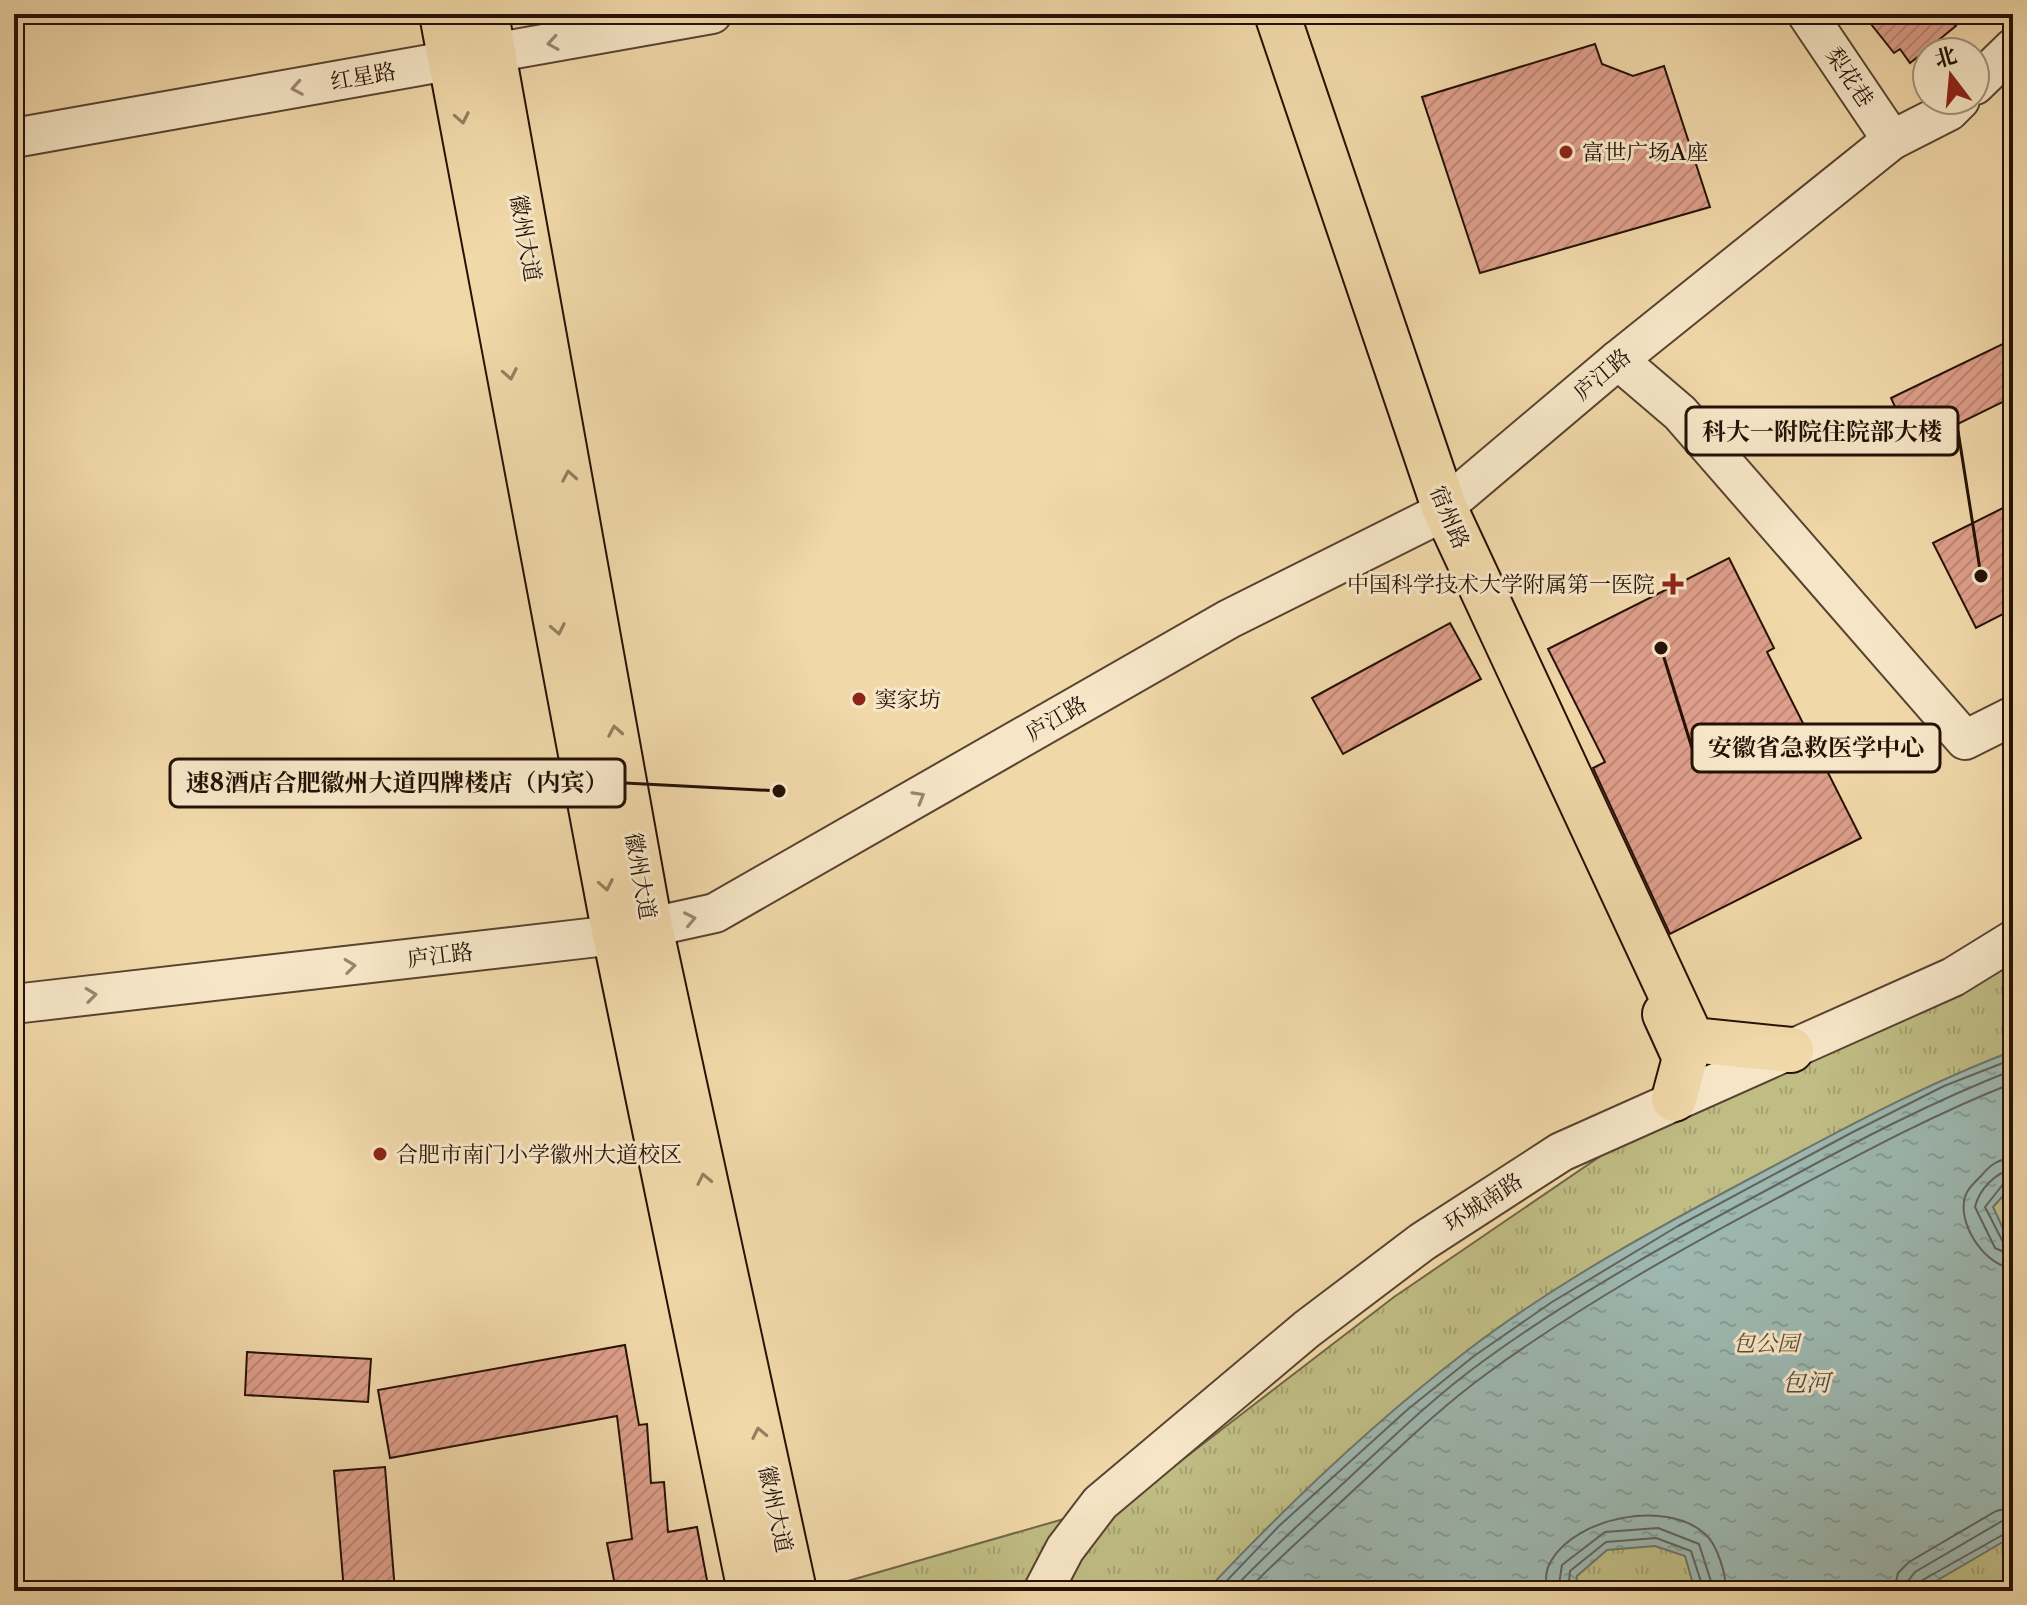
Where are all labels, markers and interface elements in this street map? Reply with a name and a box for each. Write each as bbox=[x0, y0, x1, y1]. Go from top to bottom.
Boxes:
one-way arrow bbox=[546, 34, 560, 51]
north arrow bbox=[1911, 36, 1991, 116]
text: 北 bbox=[1931, 41, 1960, 73]
street label: 梨花巷 bbox=[1820, 42, 1879, 112]
street label: 红星路 bbox=[328, 57, 398, 96]
one-way arrow bbox=[290, 78, 304, 95]
one-way arrow bbox=[452, 111, 469, 125]
place label: 富世广场A座 bbox=[1582, 139, 1708, 166]
marker: 富世广场A座 bbox=[1557, 143, 1575, 161]
street label: 徽州大道 bbox=[505, 192, 546, 284]
street label: 庐江路 bbox=[1568, 343, 1636, 406]
one-way arrow bbox=[500, 367, 517, 380]
callout: 科大一附院住院部大楼 bbox=[1686, 407, 1958, 455]
text: 科大一附院住院部大楼 bbox=[1702, 417, 1942, 446]
one-way arrow bbox=[561, 469, 578, 482]
street label: 宿州路 bbox=[1424, 482, 1475, 553]
place label: 中国科学技术大学附属第一医院 bbox=[1347, 571, 1655, 598]
marker: 中国科学技术大学附属第一医院 bbox=[1662, 573, 1684, 595]
one-way arrow bbox=[548, 622, 565, 636]
place label: 窦家坊 bbox=[875, 686, 941, 713]
marker: 窦家坊 bbox=[850, 690, 868, 708]
street label: 庐江路 bbox=[1021, 690, 1092, 747]
callout: 安徽省急救医学中心 bbox=[1692, 724, 1940, 772]
one-way arrow bbox=[607, 725, 624, 738]
text: 安徽省急救医学中心 bbox=[1708, 733, 1924, 762]
callout: 速8酒店合肥徽州大道四牌楼店（内宾） bbox=[170, 759, 625, 807]
text: 速8酒店合肥徽州大道四牌楼店（内宾） bbox=[186, 768, 608, 797]
one-way arrow bbox=[910, 791, 925, 807]
street label: 徽州大道 bbox=[620, 830, 661, 922]
one-way arrow bbox=[597, 877, 614, 891]
one-way arrow bbox=[684, 911, 697, 928]
street label: 庐江路 bbox=[406, 938, 474, 973]
one-way arrow bbox=[344, 957, 357, 974]
one-way arrow bbox=[85, 987, 98, 1004]
place label: 合肥市南门小学徽州大道校区 bbox=[396, 1141, 682, 1168]
marker: 合肥市南门小学徽州大道校区 bbox=[371, 1145, 389, 1163]
street label: 环城南路 bbox=[1439, 1167, 1528, 1238]
one-way arrow bbox=[696, 1172, 713, 1186]
park label: 包公园 bbox=[1733, 1330, 1802, 1357]
water label: 包河 bbox=[1782, 1368, 1834, 1397]
one-way arrow bbox=[751, 1426, 768, 1440]
street label: 徽州大道 bbox=[753, 1463, 798, 1555]

